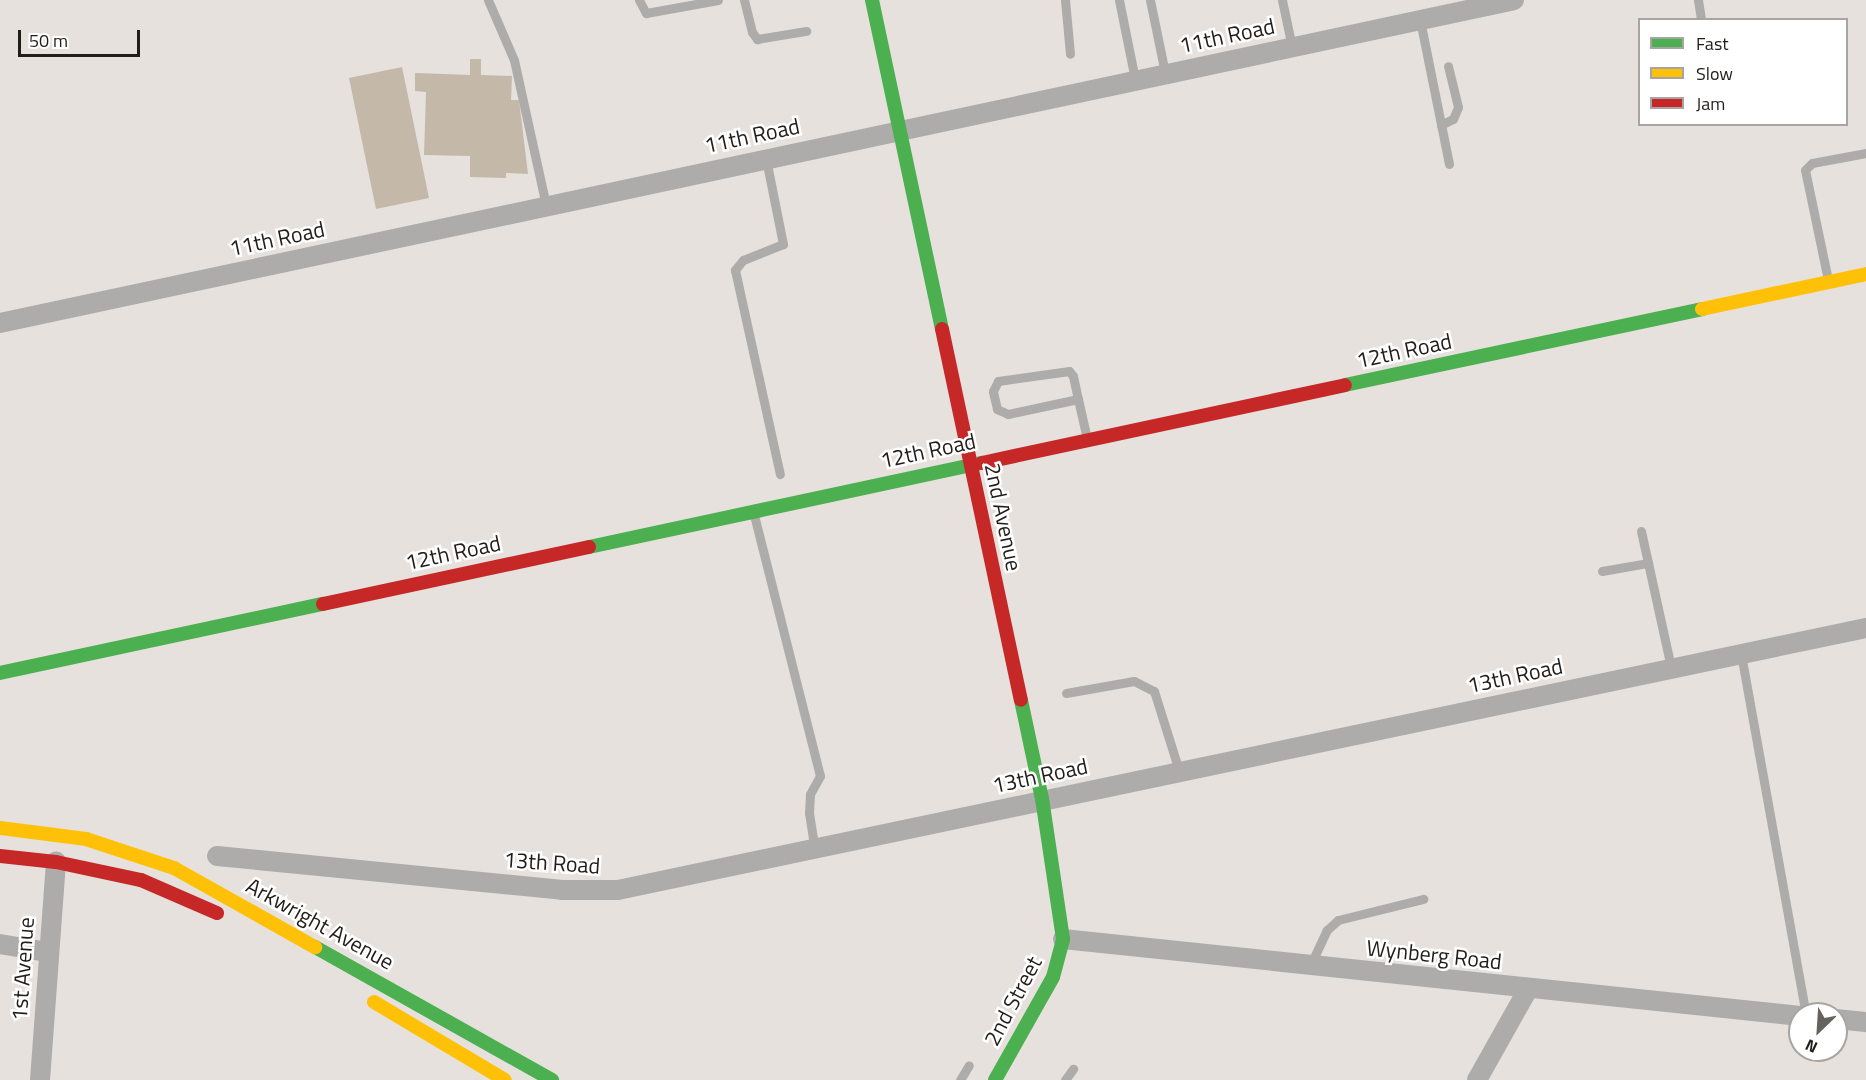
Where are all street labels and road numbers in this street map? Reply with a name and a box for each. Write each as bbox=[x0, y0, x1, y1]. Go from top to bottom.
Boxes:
street label: 11th Road bbox=[1177, 13, 1277, 59]
street label: 11th Road bbox=[702, 113, 802, 159]
street label: 11th Road bbox=[227, 216, 327, 262]
street label: 12th Road bbox=[1354, 328, 1454, 374]
street label: 12th Road bbox=[878, 428, 978, 474]
street label: 2nd Avenue bbox=[979, 461, 1027, 573]
street label: 12th Road bbox=[403, 530, 503, 576]
street label: 13th Road bbox=[1465, 653, 1565, 699]
street label: 13th Road bbox=[990, 753, 1090, 799]
street label: 13th Road bbox=[503, 846, 601, 880]
street label: Arkwright Avenue bbox=[241, 872, 399, 976]
street label: 1st Avenue bbox=[6, 916, 40, 1022]
street label: Wynberg Road bbox=[1365, 935, 1503, 975]
street label: 2nd Street bbox=[978, 952, 1048, 1050]

